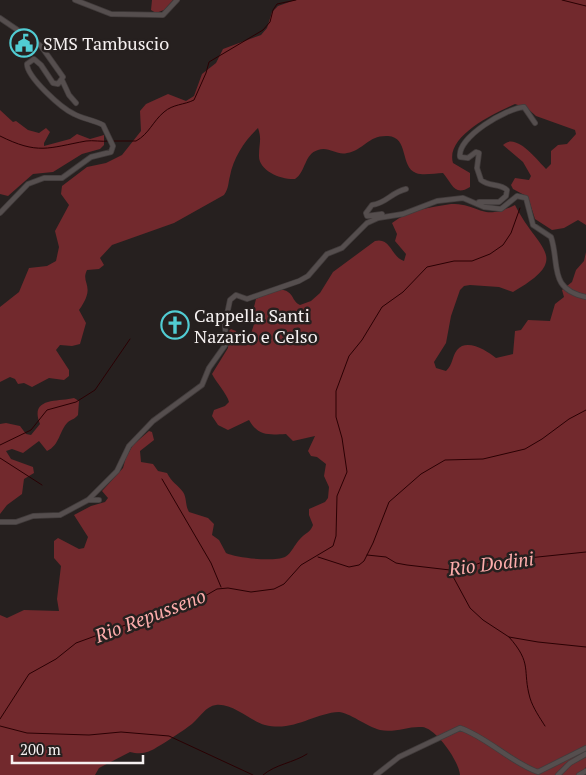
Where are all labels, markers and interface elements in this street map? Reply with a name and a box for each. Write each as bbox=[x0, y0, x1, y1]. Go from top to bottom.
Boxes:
public building icon: SMS Tambuscio bbox=[9, 28, 39, 58]
place label: SMS Tambuscio bbox=[43, 31, 169, 55]
place label: Cappella Santi Nazario e Celso bbox=[194, 303, 318, 348]
church icon: Cappella Santi Nazario e Celso bbox=[160, 310, 190, 340]
water label: Rio Dodini bbox=[446, 545, 536, 581]
water label: Rio Repusseno bbox=[90, 582, 209, 648]
scale bar bbox=[12, 732, 144, 764]
text: 200 m bbox=[20, 739, 61, 759]

